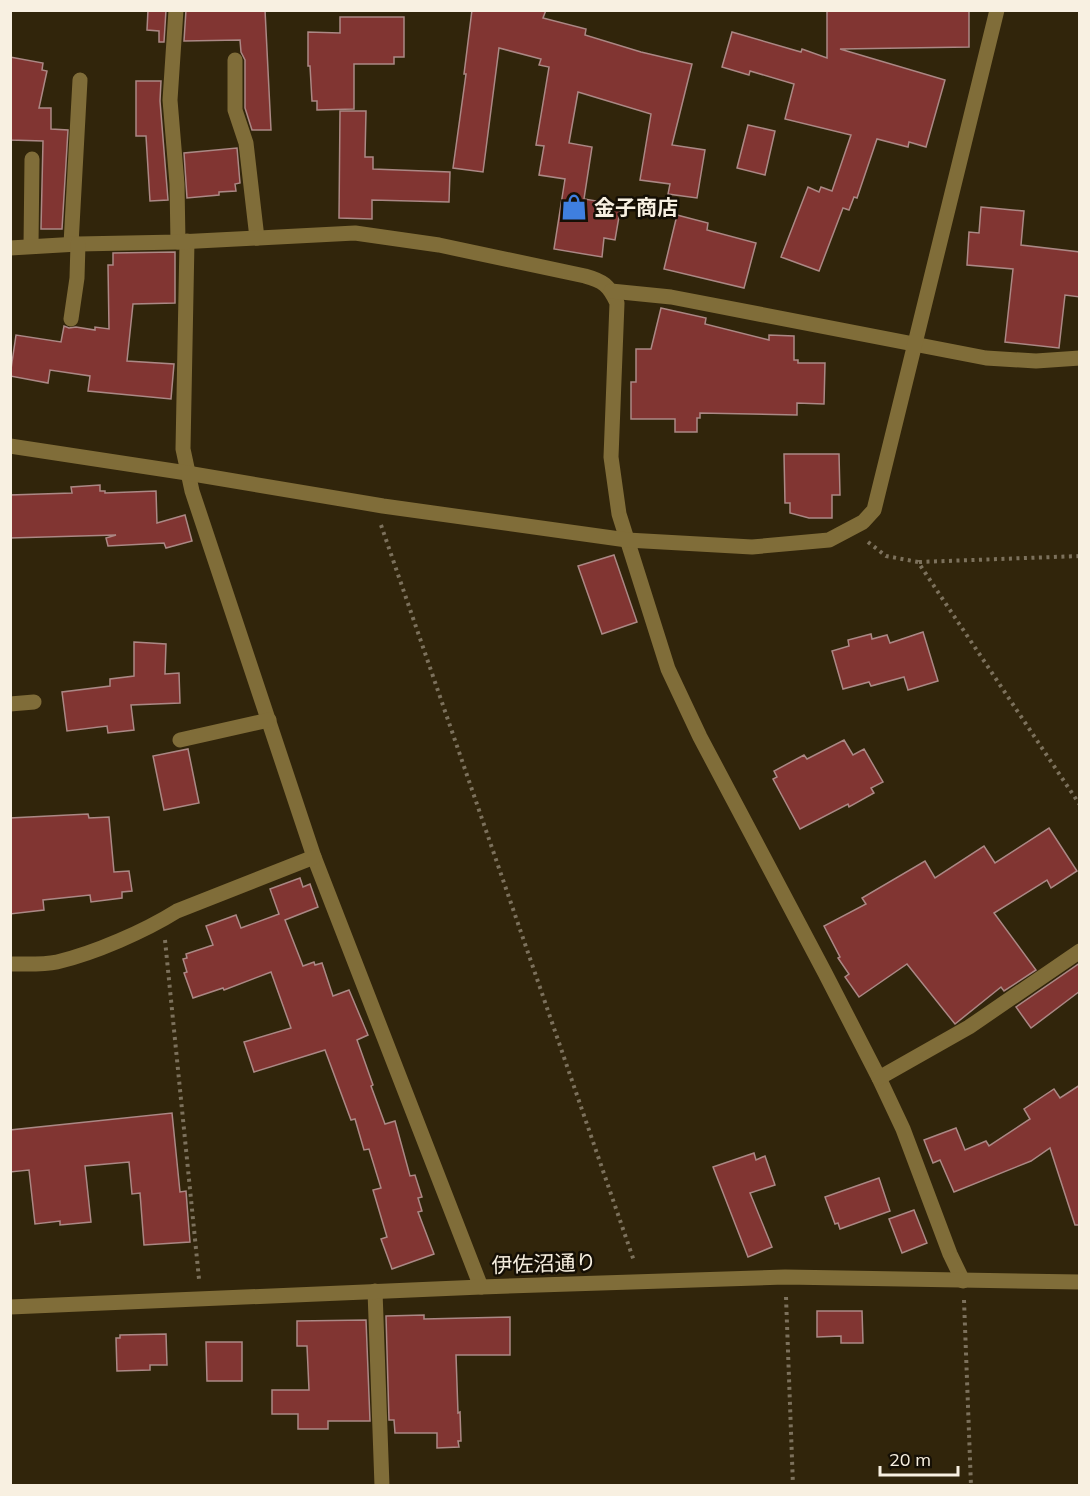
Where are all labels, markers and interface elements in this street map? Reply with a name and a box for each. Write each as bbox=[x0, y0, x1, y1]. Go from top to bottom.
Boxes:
shop icon: 金子商店 bbox=[559, 192, 589, 222]
place label: 金子商店 bbox=[594, 194, 678, 220]
street label: 伊佐沼通り bbox=[491, 1248, 597, 1278]
scale bar bbox=[880, 1439, 958, 1477]
text: 20 m bbox=[889, 1448, 931, 1471]

